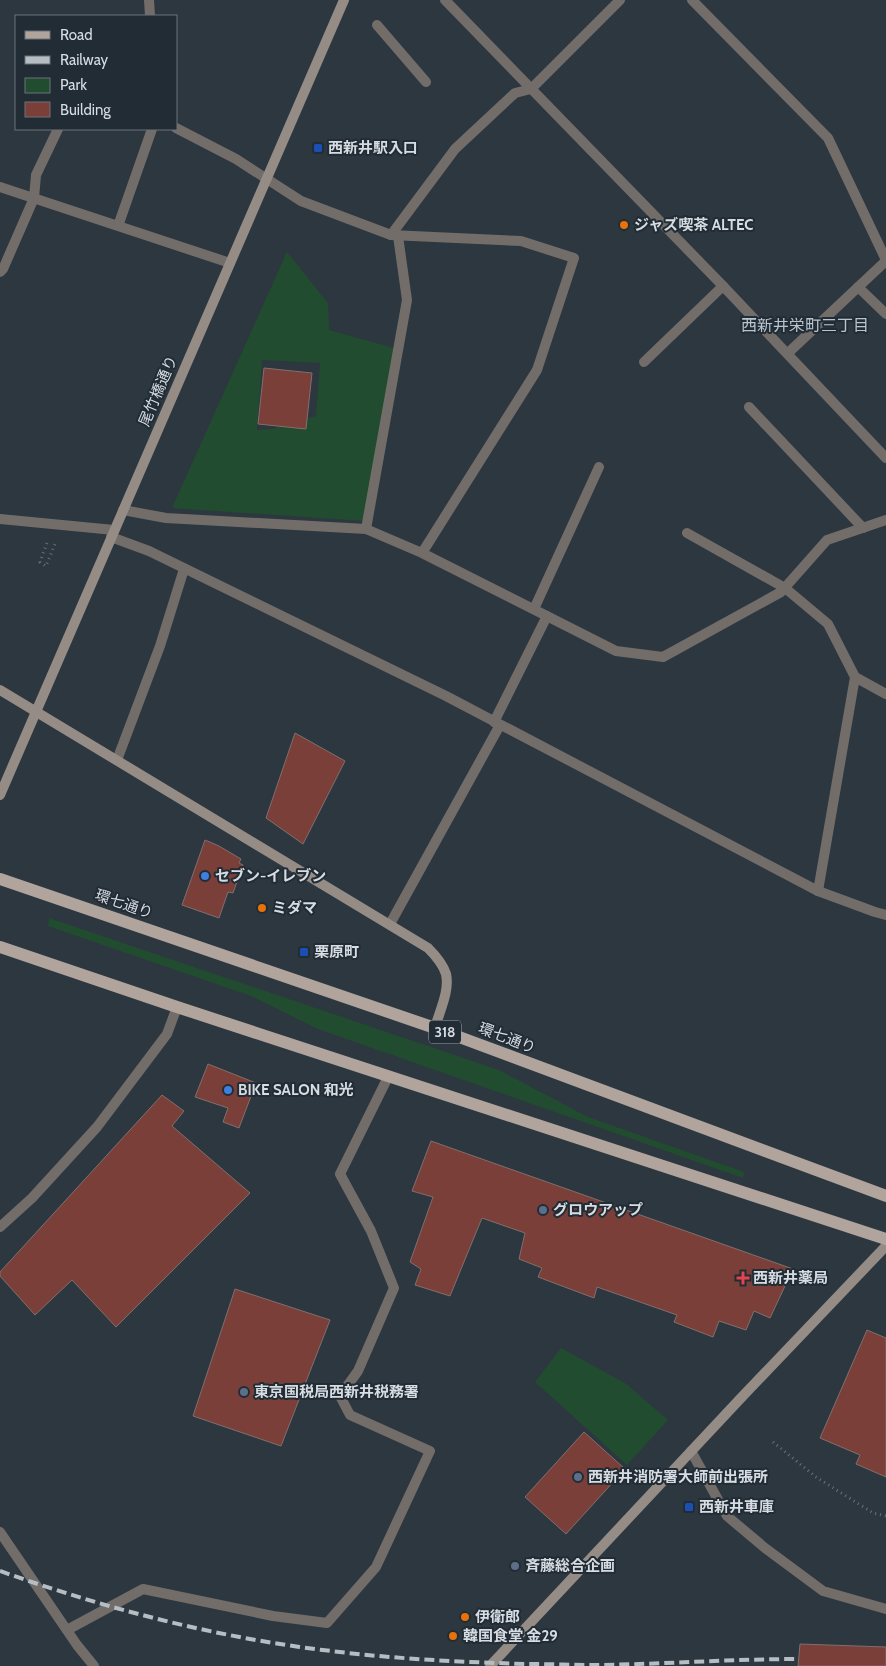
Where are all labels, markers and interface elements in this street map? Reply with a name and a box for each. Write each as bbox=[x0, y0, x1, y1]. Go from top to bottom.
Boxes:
legend bbox=[15, 15, 178, 130]
text: Road bbox=[60, 26, 93, 44]
text: Railway bbox=[60, 51, 109, 69]
text: Park bbox=[60, 76, 87, 94]
text: Building bbox=[60, 101, 111, 119]
place label: 西新井駅入口 bbox=[328, 139, 418, 157]
marker: 西新井駅入口 bbox=[312, 142, 324, 154]
place label: ジャズ喫茶 ALTEC bbox=[634, 216, 753, 234]
marker: ジャズ喫茶 ALTEC bbox=[618, 219, 630, 231]
district label: 西新井栄町三丁目 bbox=[741, 316, 869, 335]
street label: 尾竹橋通り bbox=[135, 353, 181, 429]
place label: セブン-イレブン bbox=[215, 867, 326, 885]
marker: セブン-イレブン bbox=[199, 870, 211, 882]
street label: 環七通り bbox=[93, 886, 155, 922]
place label: ミダマ bbox=[272, 899, 317, 917]
marker: ミダマ bbox=[256, 902, 268, 914]
place label: 栗原町 bbox=[314, 943, 359, 961]
marker: 栗原町 bbox=[298, 946, 310, 958]
street label: 環七通り bbox=[476, 1019, 538, 1057]
road number: 318 bbox=[429, 1020, 461, 1044]
place label: BIKE SALON 和光 bbox=[238, 1081, 354, 1099]
marker: BIKE SALON 和光 bbox=[222, 1084, 234, 1096]
place label: グロウアップ bbox=[553, 1201, 643, 1219]
marker: グロウアップ bbox=[537, 1204, 549, 1216]
place label: 西新井薬局 bbox=[753, 1269, 828, 1287]
marker: 西新井薬局 bbox=[737, 1272, 749, 1284]
place label: 東京国税局西新井税務署 bbox=[254, 1383, 419, 1401]
marker: 東京国税局西新井税務署 bbox=[238, 1386, 250, 1398]
place label: 西新井消防署大師前出張所 bbox=[588, 1468, 768, 1486]
marker: 西新井消防署大師前出張所 bbox=[572, 1471, 584, 1483]
place label: 西新井車庫 bbox=[699, 1498, 774, 1516]
marker: 西新井車庫 bbox=[683, 1501, 695, 1513]
place label: 斉藤総合企画 bbox=[525, 1557, 615, 1575]
marker: 斉藤総合企画 bbox=[509, 1560, 521, 1572]
place label: 伊衛郎 bbox=[475, 1608, 520, 1626]
marker: 伊衛郎 bbox=[459, 1611, 471, 1623]
place label: 韓国食堂 金29 bbox=[463, 1627, 558, 1645]
marker: 韓国食堂 金29 bbox=[447, 1630, 459, 1642]

